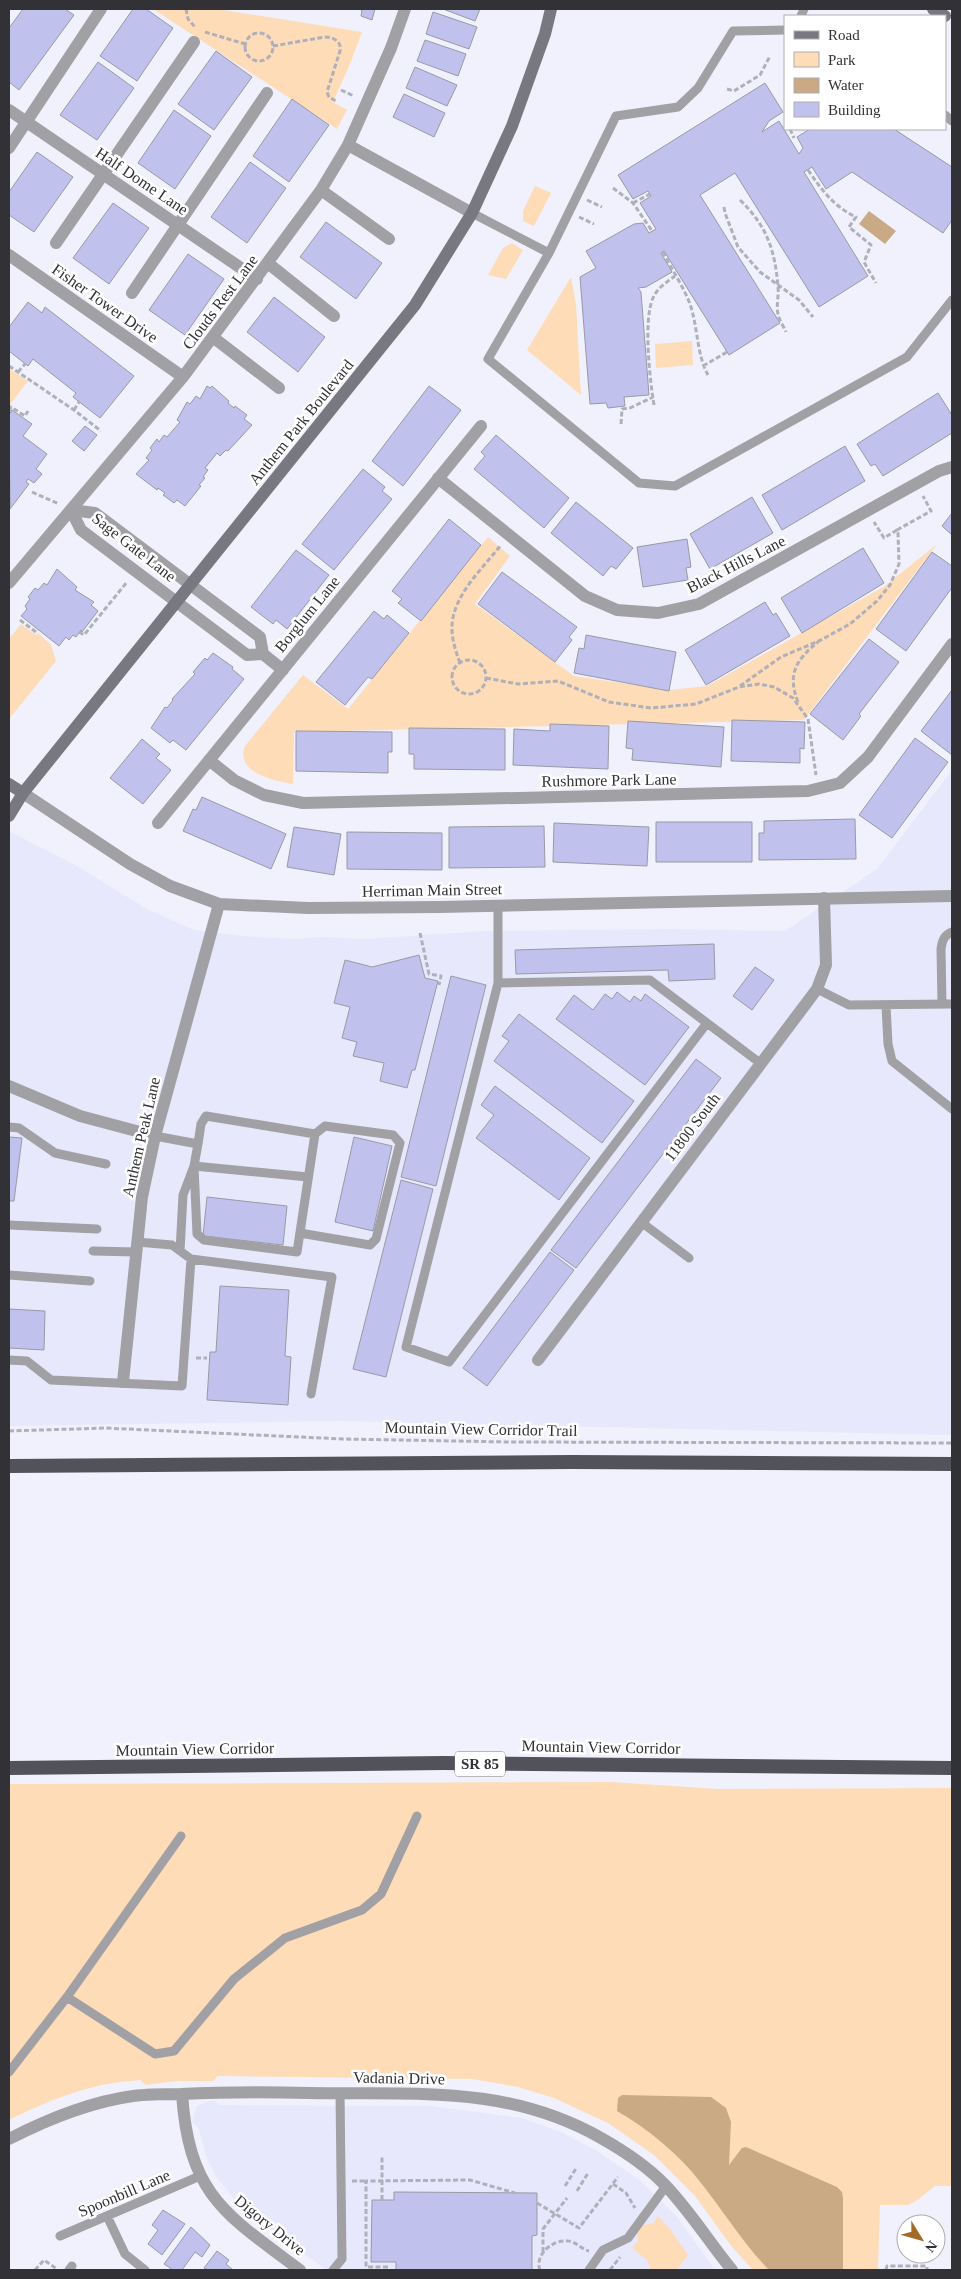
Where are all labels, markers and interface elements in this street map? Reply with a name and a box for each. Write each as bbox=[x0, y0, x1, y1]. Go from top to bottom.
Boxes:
legend bbox=[784, 15, 946, 130]
text: Road bbox=[828, 27, 860, 43]
text: Park bbox=[828, 52, 856, 68]
text: Water bbox=[828, 77, 863, 93]
text: Building bbox=[828, 102, 881, 118]
street label: Half Dome Lane bbox=[93, 144, 191, 218]
street label: Clouds Rest Lane bbox=[179, 251, 261, 353]
street label: Fisher Tower Drive bbox=[49, 260, 161, 346]
street label: Anthem Park Boulevard bbox=[245, 356, 357, 488]
street label: Sage Gate Lane bbox=[88, 509, 179, 586]
street label: Black Hills Lane bbox=[684, 532, 788, 596]
street label: Borglum Lane bbox=[271, 573, 344, 656]
street label: Rushmore Park Lane bbox=[541, 770, 677, 790]
street label: Herriman Main Street bbox=[362, 880, 503, 900]
street label: Anthem Peak Lane bbox=[119, 1075, 163, 1199]
street label: 11800 South bbox=[661, 1090, 723, 1164]
street label: Mountain View Corridor Trail bbox=[384, 1419, 578, 1439]
street label: Mountain View Corridor bbox=[521, 1737, 681, 1757]
street label: Mountain View Corridor bbox=[115, 1739, 275, 1759]
road number: SR 85 bbox=[455, 1752, 505, 1776]
street label: Vadania Drive bbox=[353, 2069, 445, 2087]
street label: Spoonbill Lane bbox=[75, 2166, 173, 2221]
street label: Digory Drive bbox=[231, 2191, 309, 2259]
north arrow bbox=[896, 2214, 946, 2264]
text: N bbox=[922, 2238, 940, 2255]

